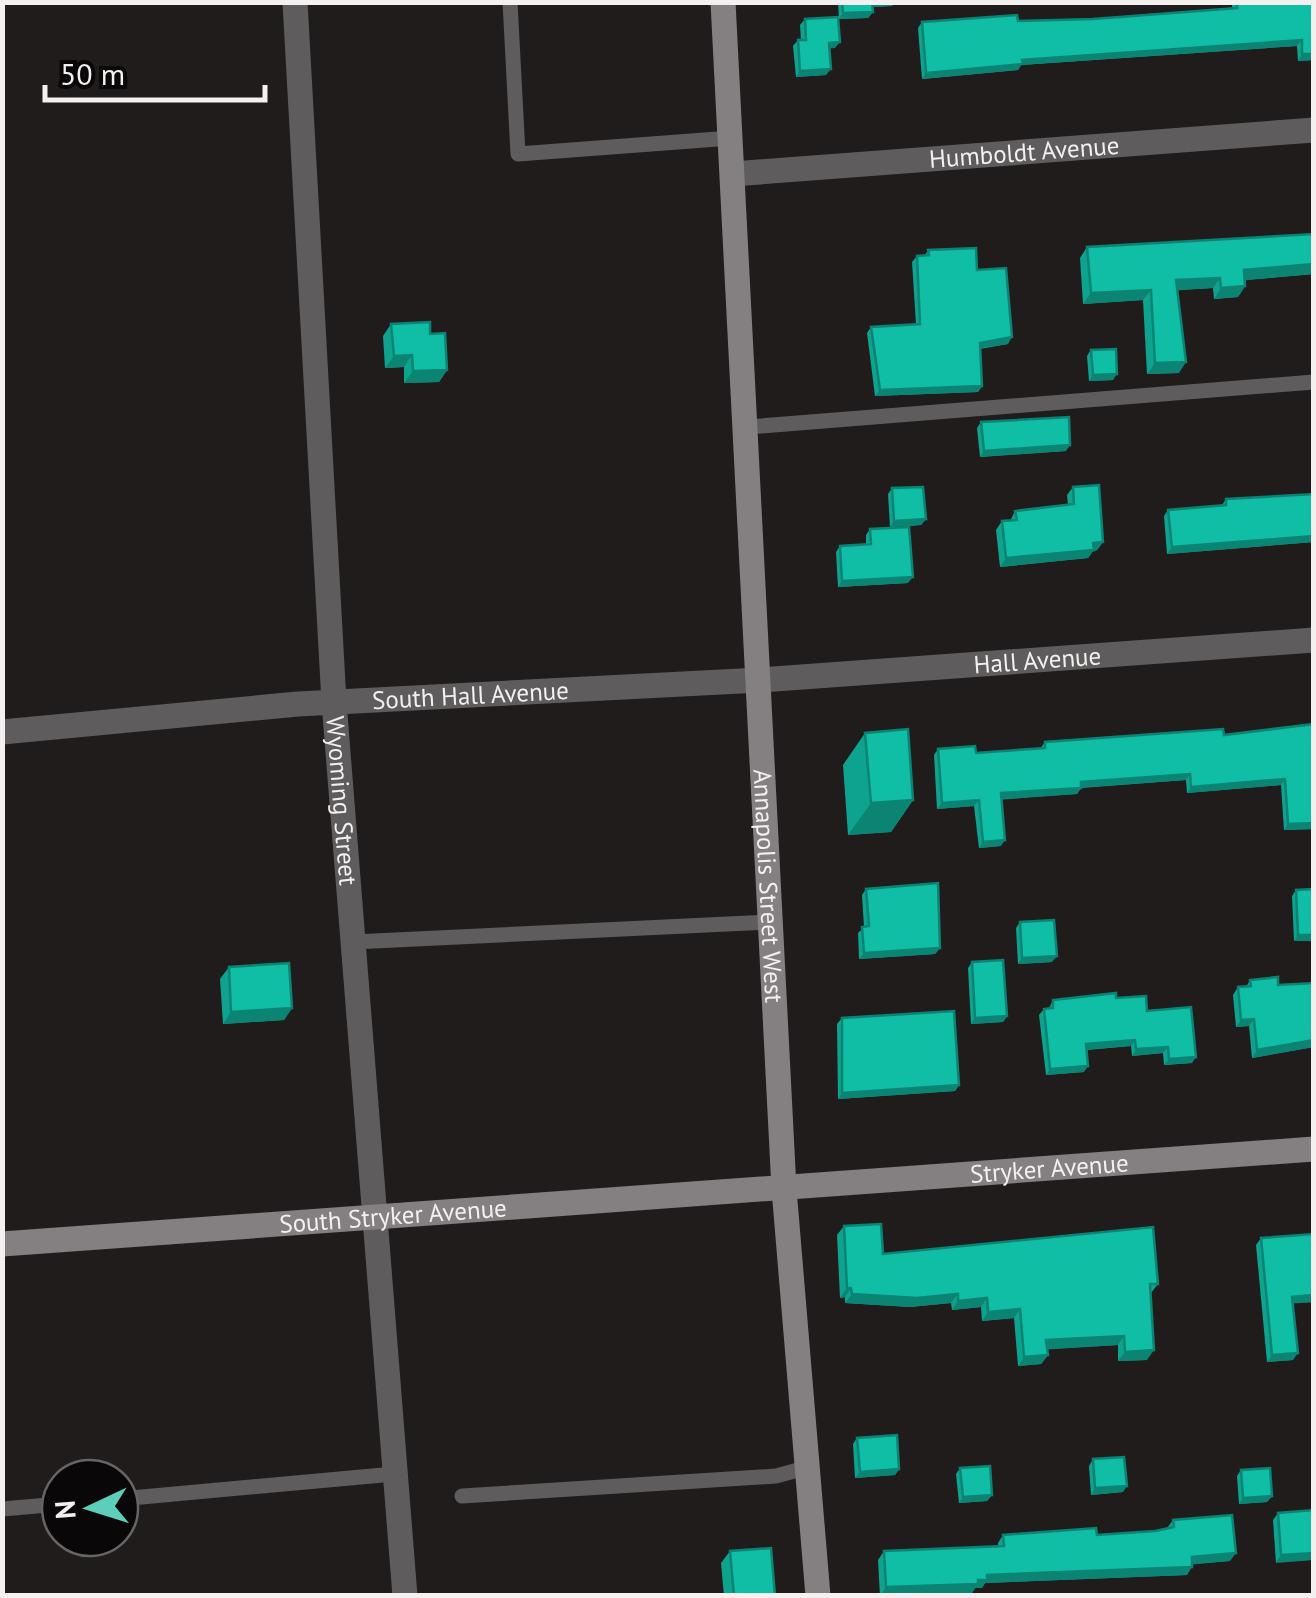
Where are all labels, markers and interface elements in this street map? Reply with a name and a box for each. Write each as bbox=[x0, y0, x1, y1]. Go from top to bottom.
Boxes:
scale bar bbox=[45, 40, 265, 102]
text: 50 m bbox=[60, 54, 125, 93]
street label: Humboldt Avenue bbox=[928, 129, 1121, 175]
street label: Hall Avenue bbox=[972, 639, 1102, 681]
street label: South Hall Avenue bbox=[371, 674, 570, 716]
street label: Wyoming Street bbox=[319, 715, 365, 887]
street label: Annapolis Street West bbox=[746, 768, 790, 1004]
street label: Stryker Avenue bbox=[969, 1146, 1130, 1190]
street label: South Stryker Avenue bbox=[278, 1192, 508, 1240]
north arrow bbox=[40, 1458, 140, 1558]
text: N bbox=[45, 1499, 84, 1520]

